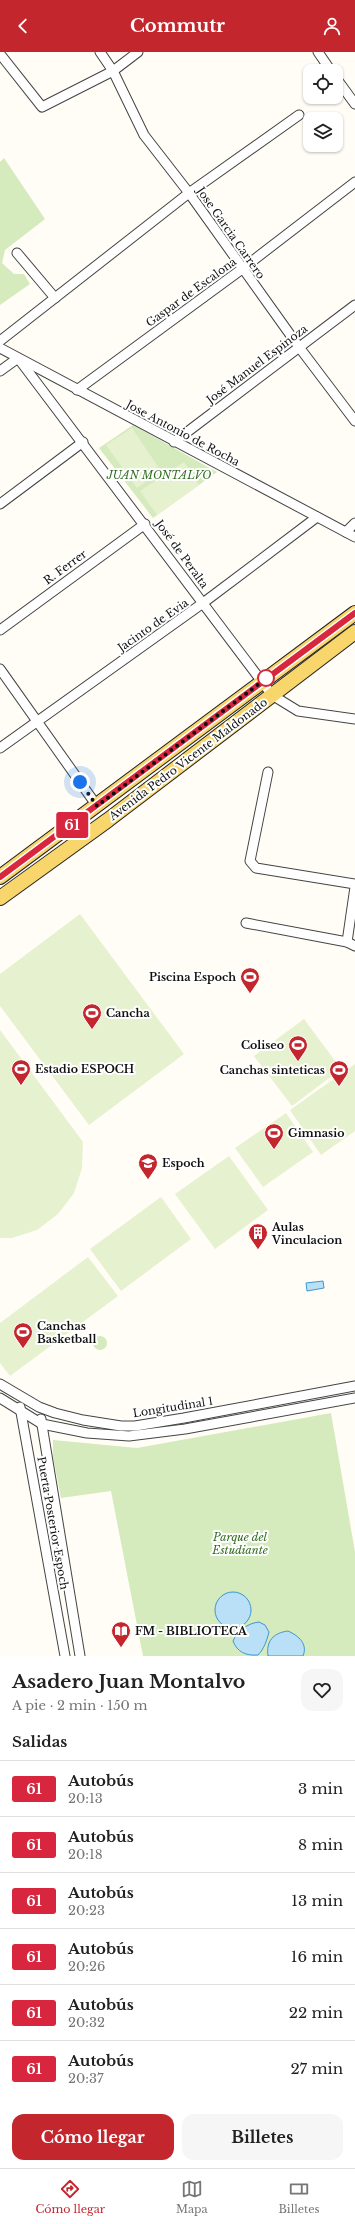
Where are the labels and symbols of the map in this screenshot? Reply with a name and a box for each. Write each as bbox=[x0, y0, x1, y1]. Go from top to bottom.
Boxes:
street label: Jose Garcia Carrero bbox=[193, 183, 268, 282]
street label: Gaspar de Escalona bbox=[143, 254, 240, 330]
street label: José Manuel Espinoza bbox=[202, 321, 311, 408]
street label: Jose Antonio de Rocha bbox=[122, 396, 243, 469]
park label: JUAN MONTALVO bbox=[106, 468, 211, 482]
street label: José de Peralta bbox=[151, 515, 212, 592]
street label: R. Ferrer bbox=[41, 546, 90, 587]
street label: Jacinto de Evia bbox=[113, 595, 192, 656]
unlabelled marker bbox=[257, 669, 275, 687]
street label: Avenida Pedro Vicente Maldonado bbox=[105, 695, 270, 824]
your location bbox=[70, 772, 90, 792]
line badge: 61 bbox=[54, 812, 90, 838]
sports icon: Piscina Espoch bbox=[239, 966, 261, 994]
place label: Piscina Espoch bbox=[149, 970, 236, 984]
sports icon: Cancha bbox=[81, 1002, 103, 1030]
place label: Cancha bbox=[106, 1006, 150, 1020]
sports icon: Coliseo bbox=[287, 1034, 309, 1062]
place label: Coliseo bbox=[241, 1038, 284, 1052]
sports icon: Estadio ESPOCH bbox=[10, 1058, 32, 1086]
sports icon: Canchas sinteticas bbox=[328, 1059, 350, 1087]
place label: Estadio ESPOCH bbox=[35, 1062, 135, 1076]
place label: Canchas sinteticas bbox=[220, 1063, 325, 1077]
sports icon: Gimnasio bbox=[263, 1122, 285, 1150]
place label: Gimnasio bbox=[288, 1126, 344, 1140]
school or university icon: Espoch bbox=[137, 1152, 159, 1180]
place label: Espoch bbox=[162, 1156, 205, 1170]
place label: Aulas Vinculacion bbox=[271, 1220, 342, 1247]
building icon: Aulas Vinculacion bbox=[247, 1222, 269, 1250]
place label: Canchas Basketball bbox=[37, 1319, 96, 1346]
sports icon: Canchas Basketball bbox=[12, 1321, 34, 1349]
street label: Longitudinal 1 bbox=[132, 1394, 214, 1420]
street label: Puerta Posterior Espoch bbox=[34, 1455, 72, 1591]
park label: Parque del Estudiante bbox=[211, 1530, 268, 1557]
library icon: FM - BIBLIOTECA bbox=[110, 1620, 132, 1648]
place label: FM - BIBLIOTECA bbox=[135, 1624, 248, 1638]

